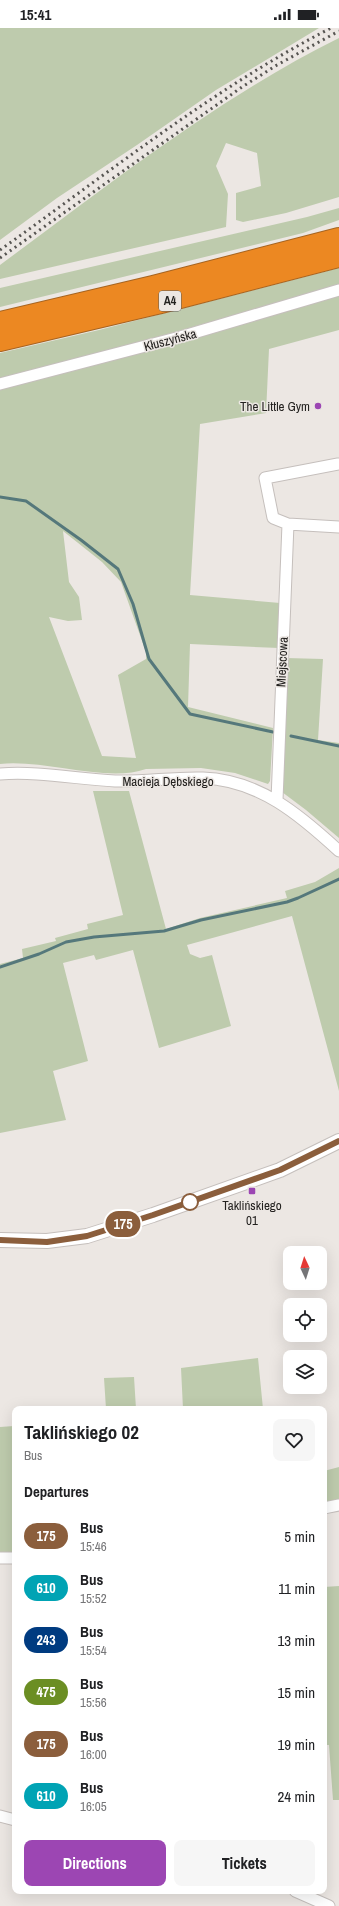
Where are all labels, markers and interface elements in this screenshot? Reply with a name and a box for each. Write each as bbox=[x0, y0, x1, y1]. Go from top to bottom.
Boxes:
text: 15:41 bbox=[20, 4, 51, 25]
road number: A4 bbox=[159, 291, 181, 311]
street label: Kłuszyńska bbox=[142, 325, 198, 355]
place label: The Little Gym bbox=[240, 398, 310, 415]
marker: The Little Gym bbox=[313, 401, 323, 411]
street label: Miejscowa bbox=[272, 636, 292, 688]
street label: Macieja Dębskiego bbox=[122, 773, 214, 790]
marker: Taklińskiego 01 bbox=[247, 1186, 257, 1196]
unlabelled marker bbox=[181, 1193, 199, 1211]
place label: Taklińskiego 01 bbox=[222, 1197, 282, 1229]
line badge: 175 bbox=[100, 1211, 146, 1237]
text: 175 bbox=[113, 1215, 133, 1233]
north arrow bbox=[283, 1246, 327, 1290]
map controls bbox=[283, 1246, 327, 1394]
button: locate bbox=[283, 1298, 327, 1342]
button: layers bbox=[283, 1350, 327, 1394]
text: Taklińskiego 02 bbox=[24, 1419, 139, 1445]
button: heart bbox=[273, 1419, 315, 1461]
text: Bus bbox=[24, 1447, 42, 1464]
text: Departures bbox=[24, 1481, 89, 1502]
text: Bus bbox=[80, 1517, 103, 1538]
text: 5 min bbox=[284, 1526, 315, 1547]
text: 175 bbox=[36, 1527, 56, 1545]
text: 15:46 bbox=[80, 1538, 107, 1555]
text: Bus bbox=[80, 1569, 103, 1590]
text: 11 min bbox=[278, 1578, 315, 1599]
text: 610 bbox=[36, 1579, 56, 1597]
text: 15:52 bbox=[80, 1590, 107, 1607]
text: Bus bbox=[80, 1621, 103, 1642]
text: 13 min bbox=[277, 1630, 315, 1651]
text: 243 bbox=[36, 1631, 56, 1649]
text: 15:54 bbox=[80, 1642, 107, 1659]
text: Bus bbox=[80, 1673, 103, 1694]
text: 15 min bbox=[277, 1682, 315, 1703]
text: 475 bbox=[36, 1683, 56, 1701]
text: 15:56 bbox=[80, 1694, 107, 1711]
text: Bus bbox=[80, 1725, 103, 1746]
text: 19 min bbox=[277, 1734, 315, 1755]
text: 175 bbox=[36, 1735, 56, 1753]
text: 16:00 bbox=[80, 1746, 107, 1763]
text: Bus bbox=[80, 1777, 103, 1798]
text: 24 min bbox=[277, 1786, 315, 1807]
text: 610 bbox=[36, 1787, 56, 1805]
text: 16:05 bbox=[80, 1798, 107, 1815]
button: Directions bbox=[24, 1840, 166, 1886]
button: Tickets bbox=[174, 1840, 315, 1886]

